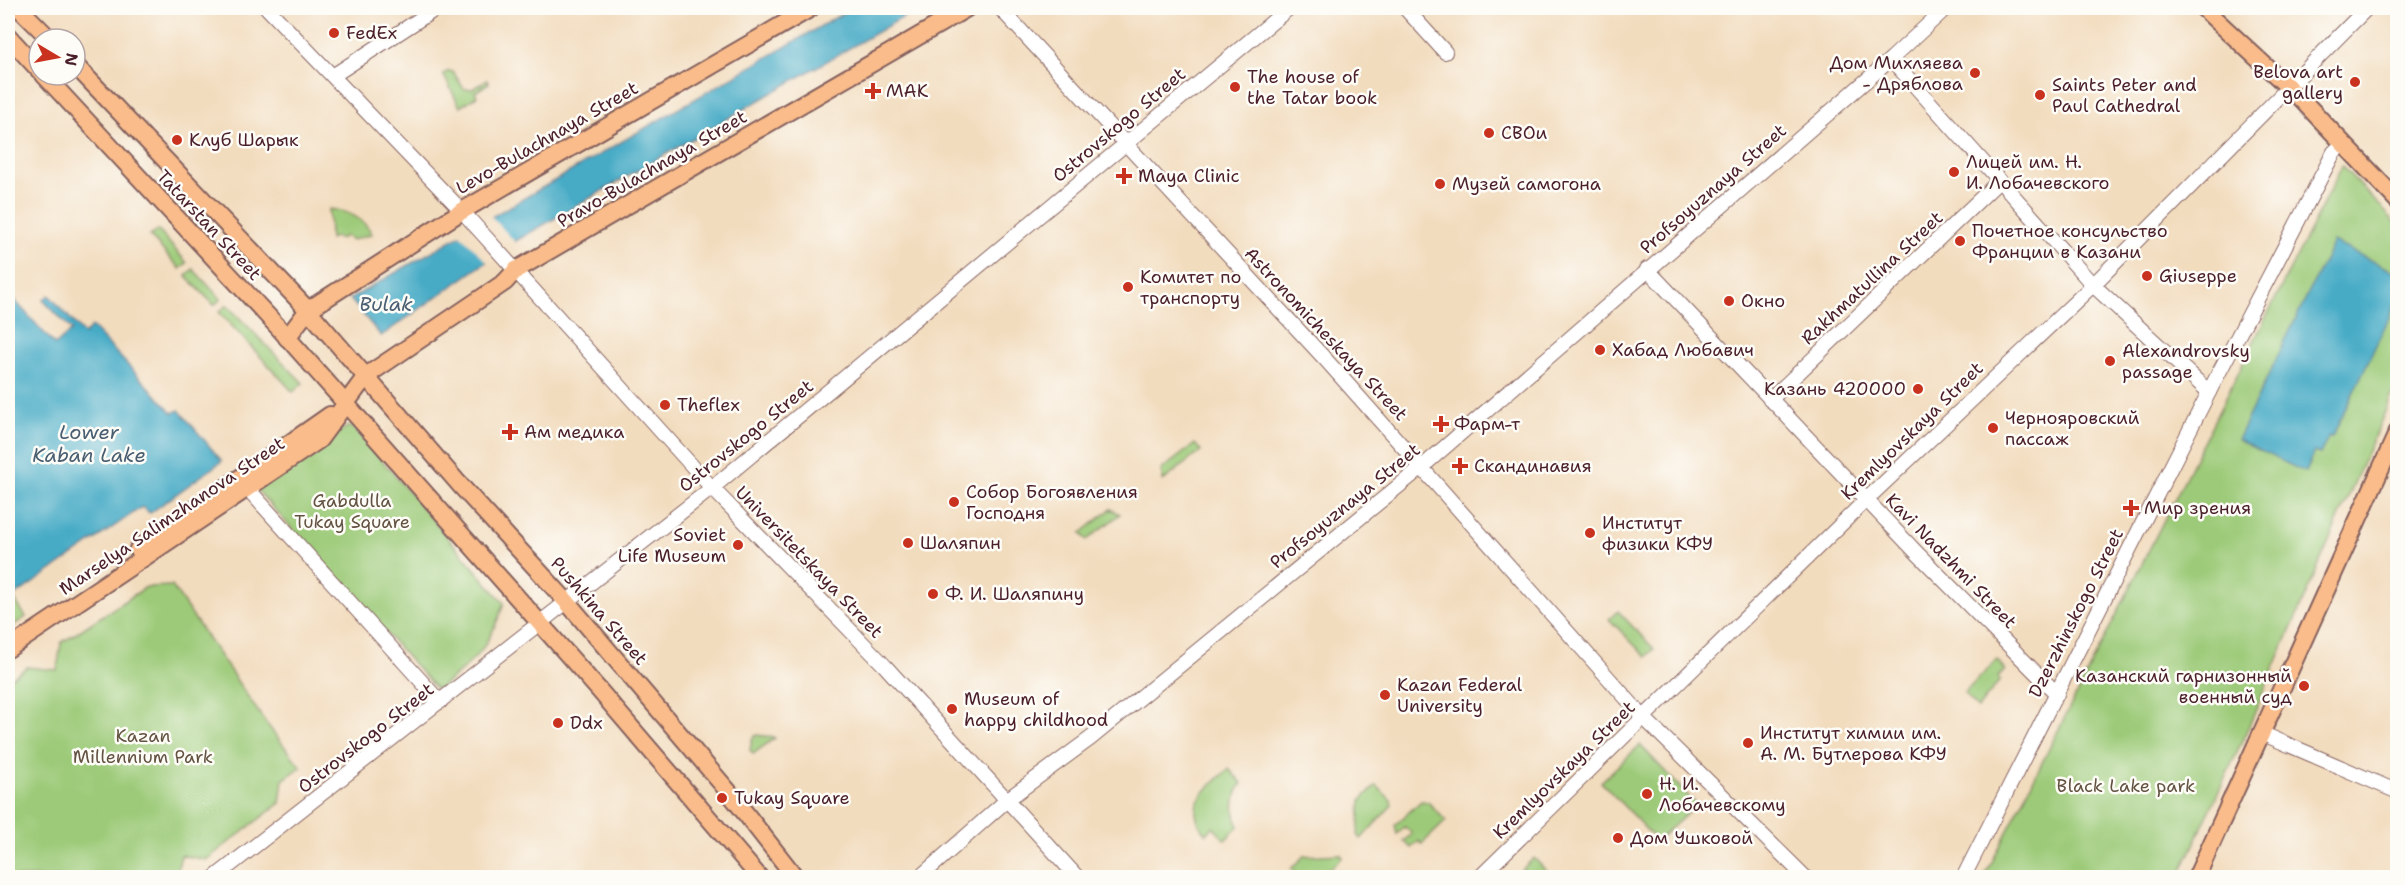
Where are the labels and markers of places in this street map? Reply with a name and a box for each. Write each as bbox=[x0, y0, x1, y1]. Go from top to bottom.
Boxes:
place label: FedEx bbox=[346, 21, 397, 45]
marker: FedEx bbox=[327, 26, 341, 40]
place label: Дом Михляева - Дряблова bbox=[1829, 51, 1963, 96]
place label: Belova art gallery bbox=[2253, 60, 2343, 105]
place label: The house of the Tatar book bbox=[1247, 65, 1377, 110]
marker: Дом Михляева - Дряблова bbox=[1968, 66, 1982, 80]
place label: Saints Peter and Paul Cathedral bbox=[2052, 73, 2197, 118]
marker: Belova art gallery bbox=[2348, 75, 2362, 89]
place label: МАК bbox=[886, 79, 929, 103]
marker: The house of the Tatar book bbox=[1228, 80, 1242, 94]
marker: МАК bbox=[864, 82, 882, 100]
marker: Saints Peter and Paul Cathedral bbox=[2033, 88, 2047, 102]
place label: СВОи bbox=[1501, 121, 1548, 145]
marker: СВОи bbox=[1482, 126, 1496, 140]
place label: Клуб Шарык bbox=[189, 128, 299, 152]
marker: Клуб Шарык bbox=[170, 133, 184, 147]
place label: Лицей им. Н. И. Лобачевского bbox=[1966, 150, 2109, 195]
place label: Maya Clinic bbox=[1138, 164, 1240, 188]
marker: Лицей им. Н. И. Лобачевского bbox=[1947, 165, 1961, 179]
marker: Maya Clinic bbox=[1115, 167, 1133, 185]
place label: Музей самогона bbox=[1452, 172, 1601, 196]
marker: Музей самогона bbox=[1433, 177, 1447, 191]
place label: Почетное консульство Франции в Казани bbox=[1972, 219, 2168, 264]
marker: Почетное консульство Франции в Казани bbox=[1953, 234, 1967, 248]
place label: Giuseppe bbox=[2159, 264, 2237, 288]
place label: Комитет по транспорту bbox=[1140, 265, 1241, 310]
marker: Giuseppe bbox=[2140, 269, 2154, 283]
marker: Комитет по транспорту bbox=[1121, 280, 1135, 294]
place label: Окно bbox=[1741, 289, 1785, 313]
marker: Окно bbox=[1722, 294, 1736, 308]
place label: Хабад Любавич bbox=[1612, 338, 1754, 362]
place label: Alexandrovsky passage bbox=[2122, 339, 2250, 384]
marker: Хабад Любавич bbox=[1593, 343, 1607, 357]
marker: Alexandrovsky passage bbox=[2103, 354, 2117, 368]
place label: Казань 420000 bbox=[1764, 377, 1906, 401]
marker: Казань 420000 bbox=[1911, 382, 1925, 396]
place label: Theflex bbox=[677, 393, 740, 417]
marker: Theflex bbox=[658, 398, 672, 412]
place label: Чернояровский пассаж bbox=[2005, 406, 2140, 451]
place label: Фарм-т bbox=[1454, 412, 1521, 436]
marker: Фарм-т bbox=[1432, 415, 1450, 433]
place label: Ам медика bbox=[524, 420, 624, 444]
marker: Чернояровский пассаж bbox=[1986, 421, 2000, 435]
marker: Ам медика bbox=[501, 423, 519, 441]
place label: Скандинавия bbox=[1474, 454, 1592, 478]
marker: Скандинавия bbox=[1451, 457, 1469, 475]
place label: Собор Богоявления Господня bbox=[966, 480, 1138, 525]
marker: Собор Богоявления Господня bbox=[947, 495, 961, 509]
place label: Мир зрения bbox=[2144, 496, 2251, 520]
marker: Мир зрения bbox=[2122, 499, 2140, 517]
place label: Институт физики КФУ bbox=[1602, 511, 1713, 556]
place label: Soviet Life Museum bbox=[618, 523, 726, 568]
marker: Институт физики КФУ bbox=[1583, 526, 1597, 540]
place label: Шаляпин bbox=[920, 531, 1001, 555]
marker: Шаляпин bbox=[901, 536, 915, 550]
marker: Soviet Life Museum bbox=[731, 538, 745, 552]
place label: Ф. И. Шаляпину bbox=[945, 582, 1084, 606]
marker: Ф. И. Шаляпину bbox=[926, 587, 940, 601]
place label: Казанский гарнизонный военный суд bbox=[2075, 664, 2293, 709]
place label: Kazan Federal University bbox=[1397, 673, 1523, 718]
marker: Казанский гарнизонный военный суд bbox=[2297, 679, 2311, 693]
place label: Museum of happy childhood bbox=[964, 687, 1108, 732]
marker: Kazan Federal University bbox=[1378, 688, 1392, 702]
marker: Museum of happy childhood bbox=[945, 702, 959, 716]
place label: Ddx bbox=[570, 711, 603, 735]
marker: Ddx bbox=[551, 716, 565, 730]
place label: Институт химии им. А. М. Бутлерова КФУ bbox=[1760, 721, 1947, 766]
marker: Институт химии им. А. М. Бутлерова КФУ bbox=[1741, 736, 1755, 750]
place label: Н. И. Лобачевскому bbox=[1659, 772, 1786, 817]
place label: Tukay Square bbox=[734, 786, 850, 810]
marker: Н. И. Лобачевскому bbox=[1640, 787, 1654, 801]
marker: Tukay Square bbox=[715, 791, 729, 805]
place label: Дом Ушковой bbox=[1630, 826, 1753, 850]
marker: Дом Ушковой bbox=[1611, 831, 1625, 845]

